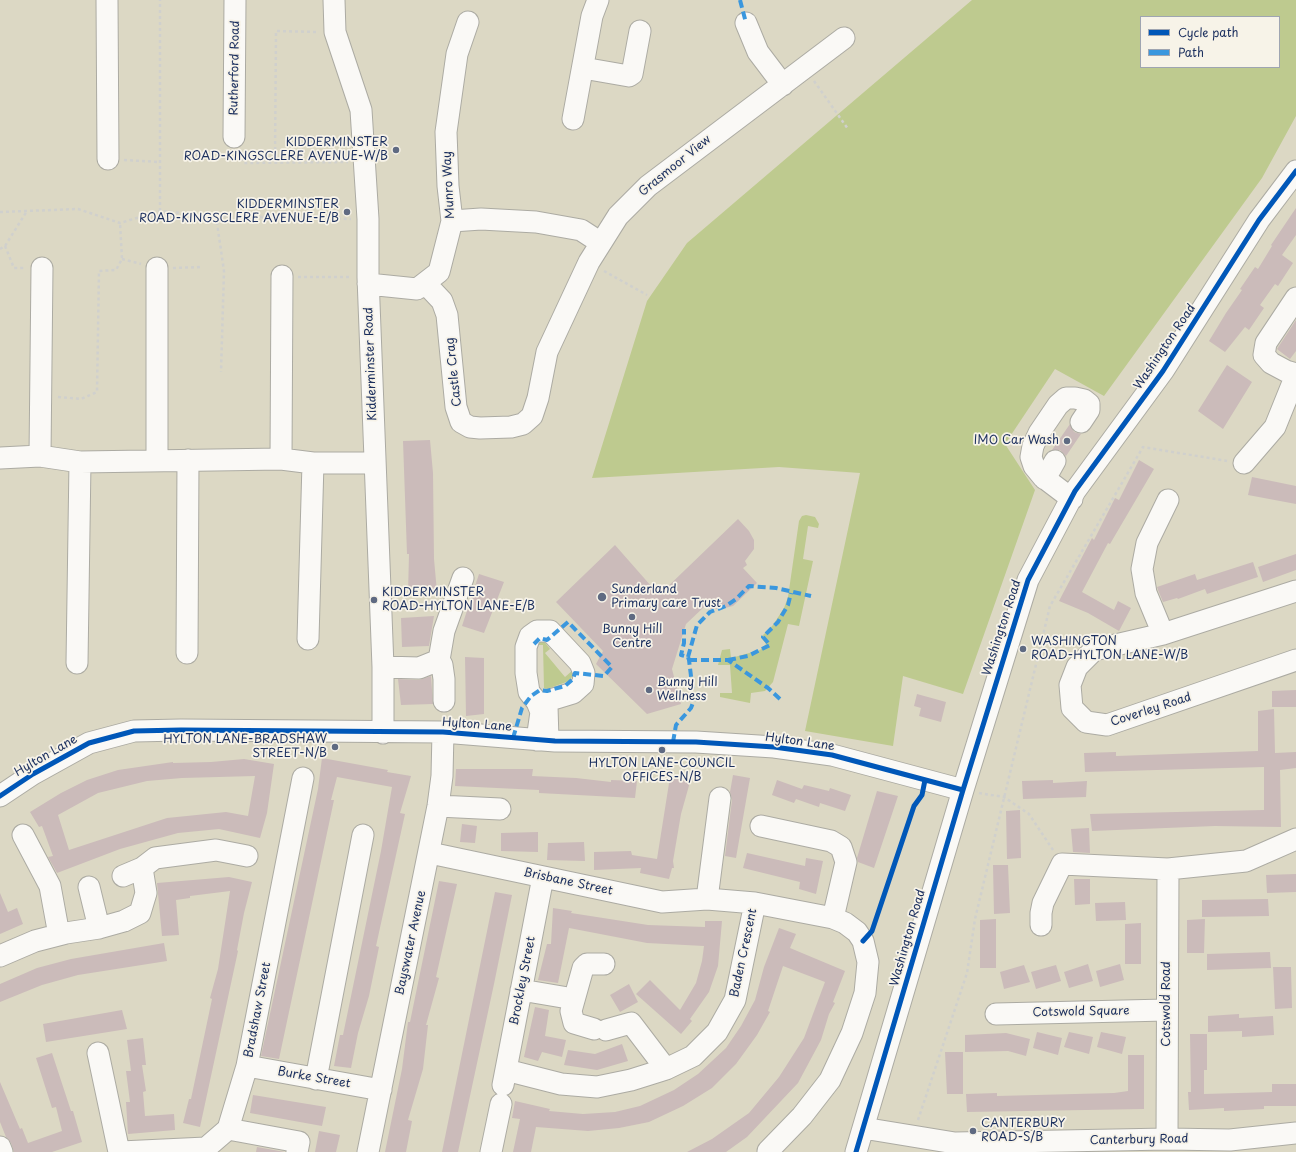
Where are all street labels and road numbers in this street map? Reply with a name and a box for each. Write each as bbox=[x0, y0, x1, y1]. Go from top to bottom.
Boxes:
street label: Rutherford Road bbox=[227, 20, 243, 116]
street label: Grasmoor View bbox=[636, 133, 714, 199]
street label: Munro Way bbox=[440, 151, 458, 219]
street label: Washington Road bbox=[1131, 301, 1199, 393]
street label: Kidderminster Road bbox=[362, 307, 380, 421]
street label: Castle Crag bbox=[443, 337, 465, 407]
street label: Washington Road bbox=[980, 578, 1024, 678]
street label: Coverley Road bbox=[1109, 690, 1193, 730]
street label: Hylton Lane bbox=[442, 715, 512, 735]
street label: Hylton Lane bbox=[764, 730, 836, 754]
street label: Hylton Lane bbox=[12, 732, 80, 780]
street label: Brisbane Street bbox=[522, 865, 614, 899]
street label: Washington Road bbox=[887, 888, 929, 988]
street label: Bayswater Avenue bbox=[393, 889, 429, 997]
street label: Baden Crescent bbox=[728, 907, 760, 999]
street label: Brockley Street bbox=[507, 935, 539, 1027]
street label: Bradshaw Street bbox=[242, 961, 274, 1059]
street label: Cotswold Road bbox=[1160, 961, 1174, 1047]
street label: Cotswold Square bbox=[1032, 1004, 1130, 1020]
street label: Burke Street bbox=[276, 1064, 352, 1092]
street label: Canterbury Road bbox=[1090, 1132, 1188, 1148]

